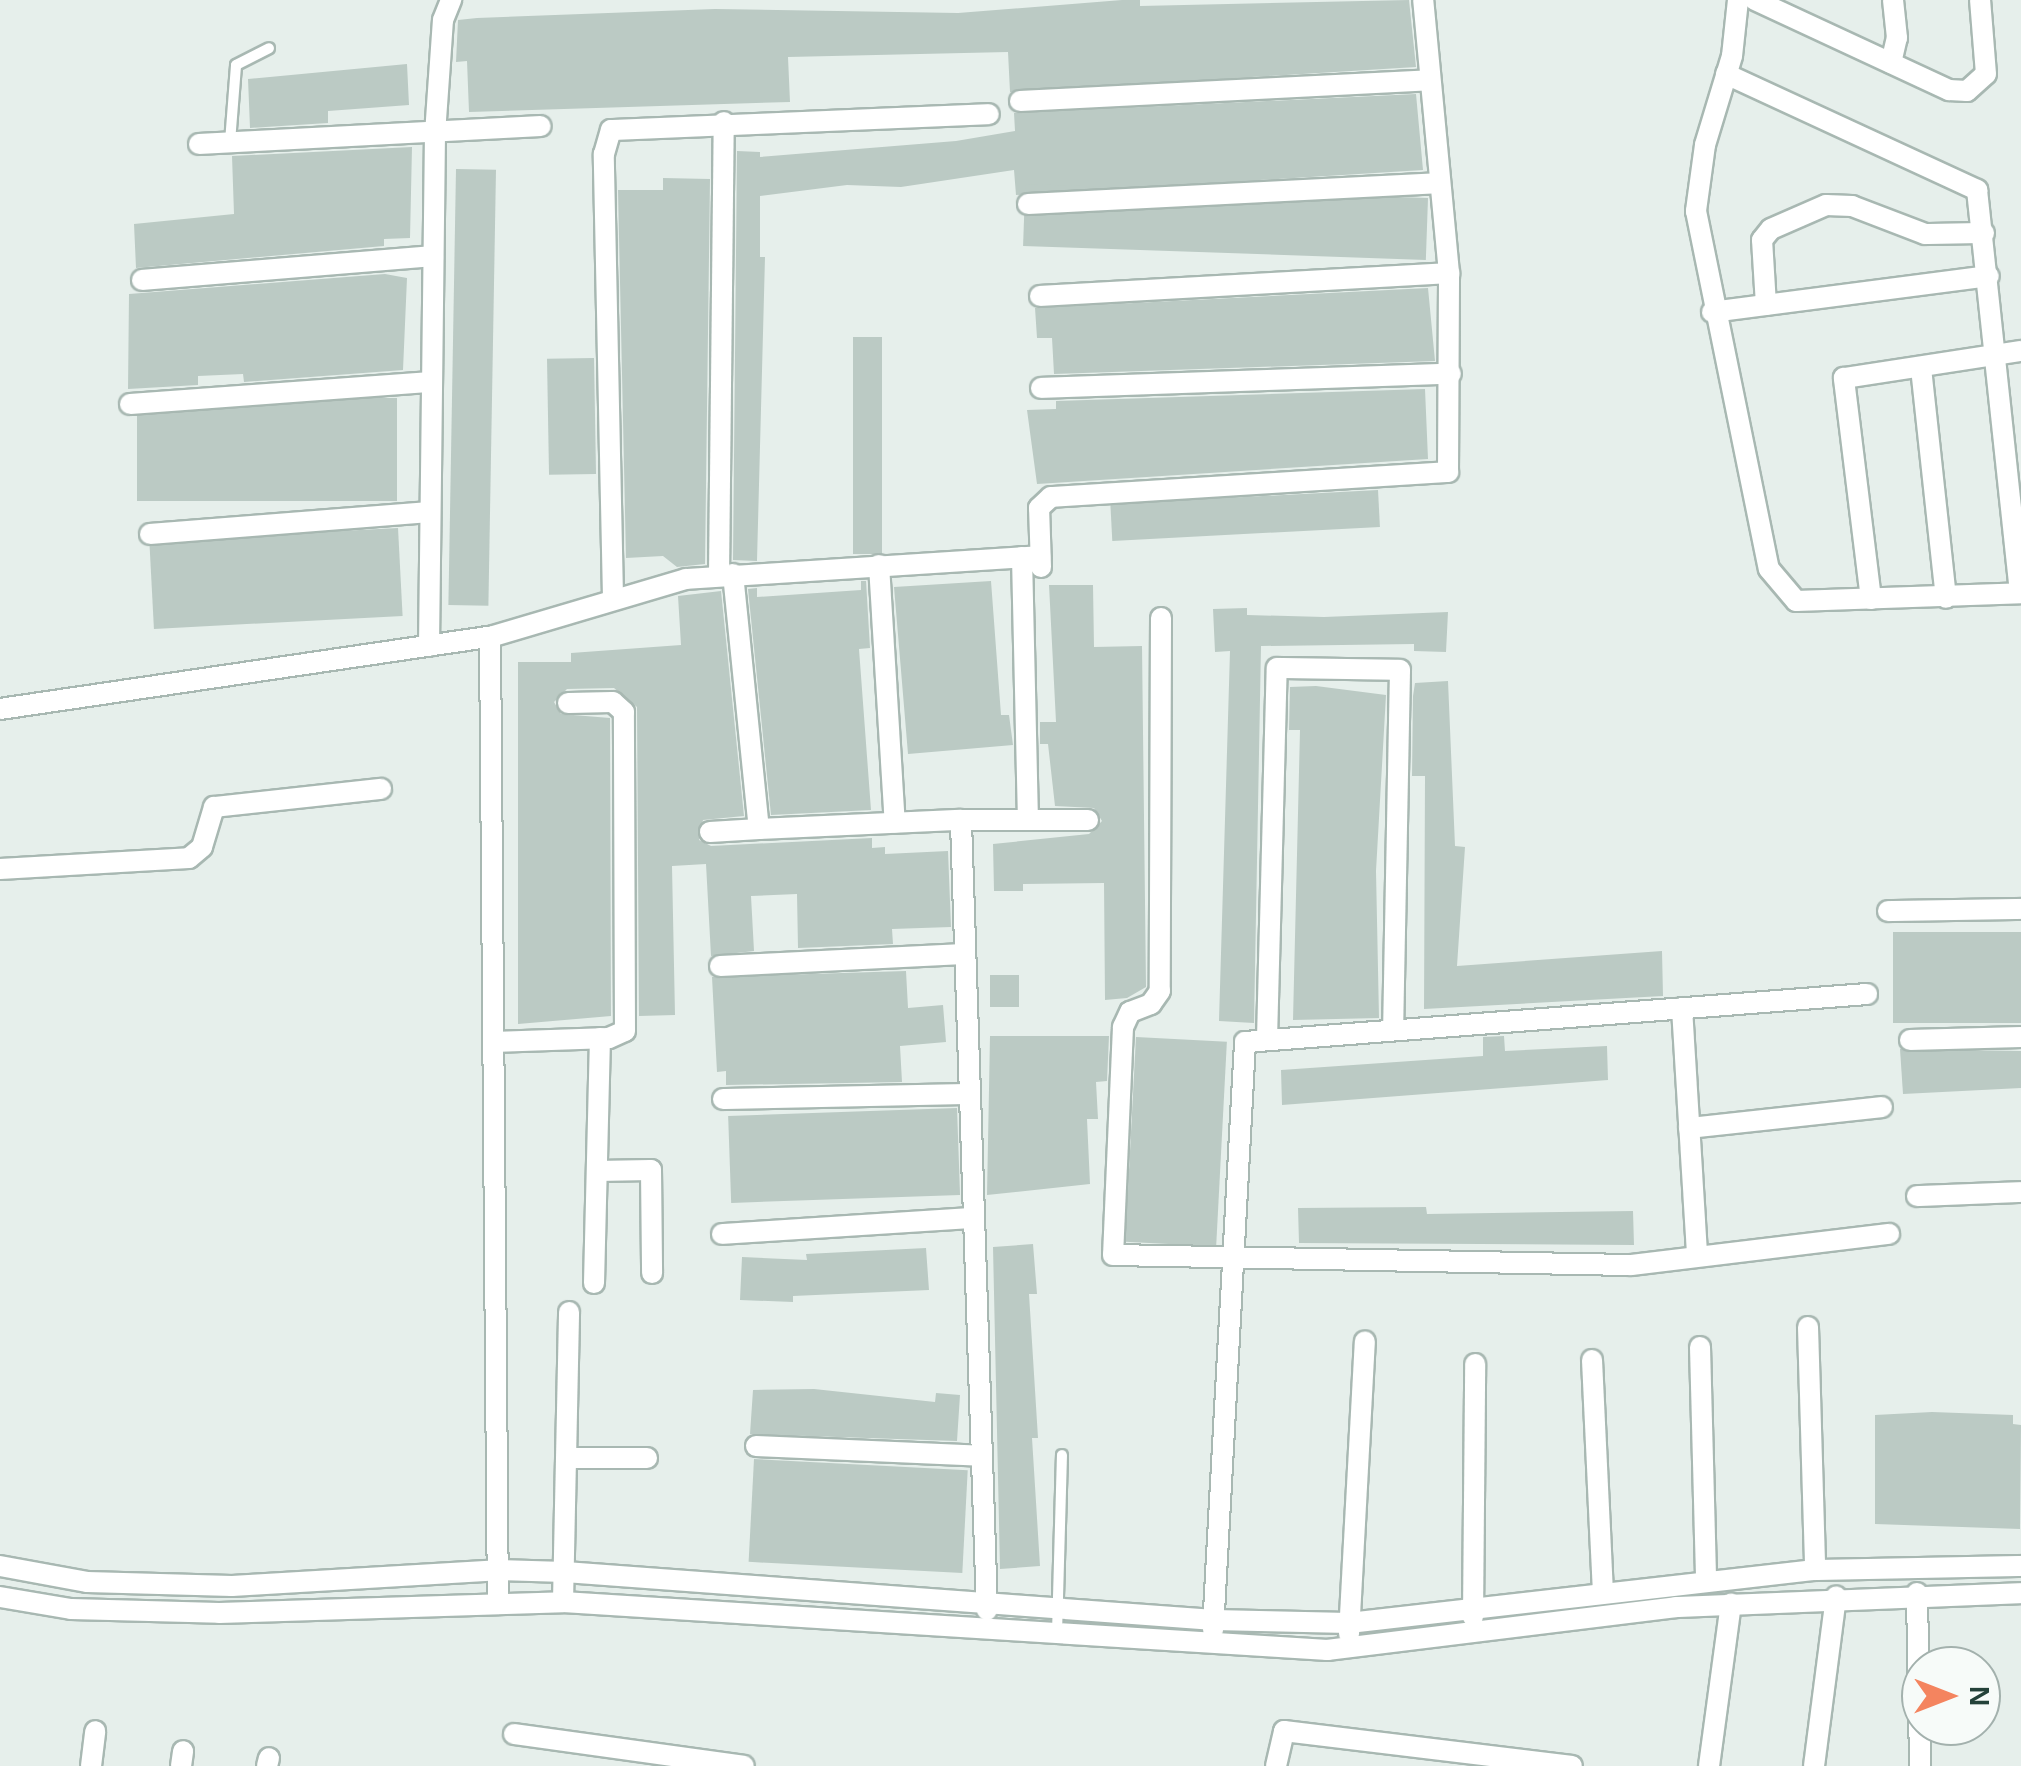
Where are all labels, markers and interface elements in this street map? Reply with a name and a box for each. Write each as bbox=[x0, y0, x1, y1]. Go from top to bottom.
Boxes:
north arrow bbox=[1901, 1646, 2001, 1746]
text: N bbox=[1964, 1686, 1995, 1706]

